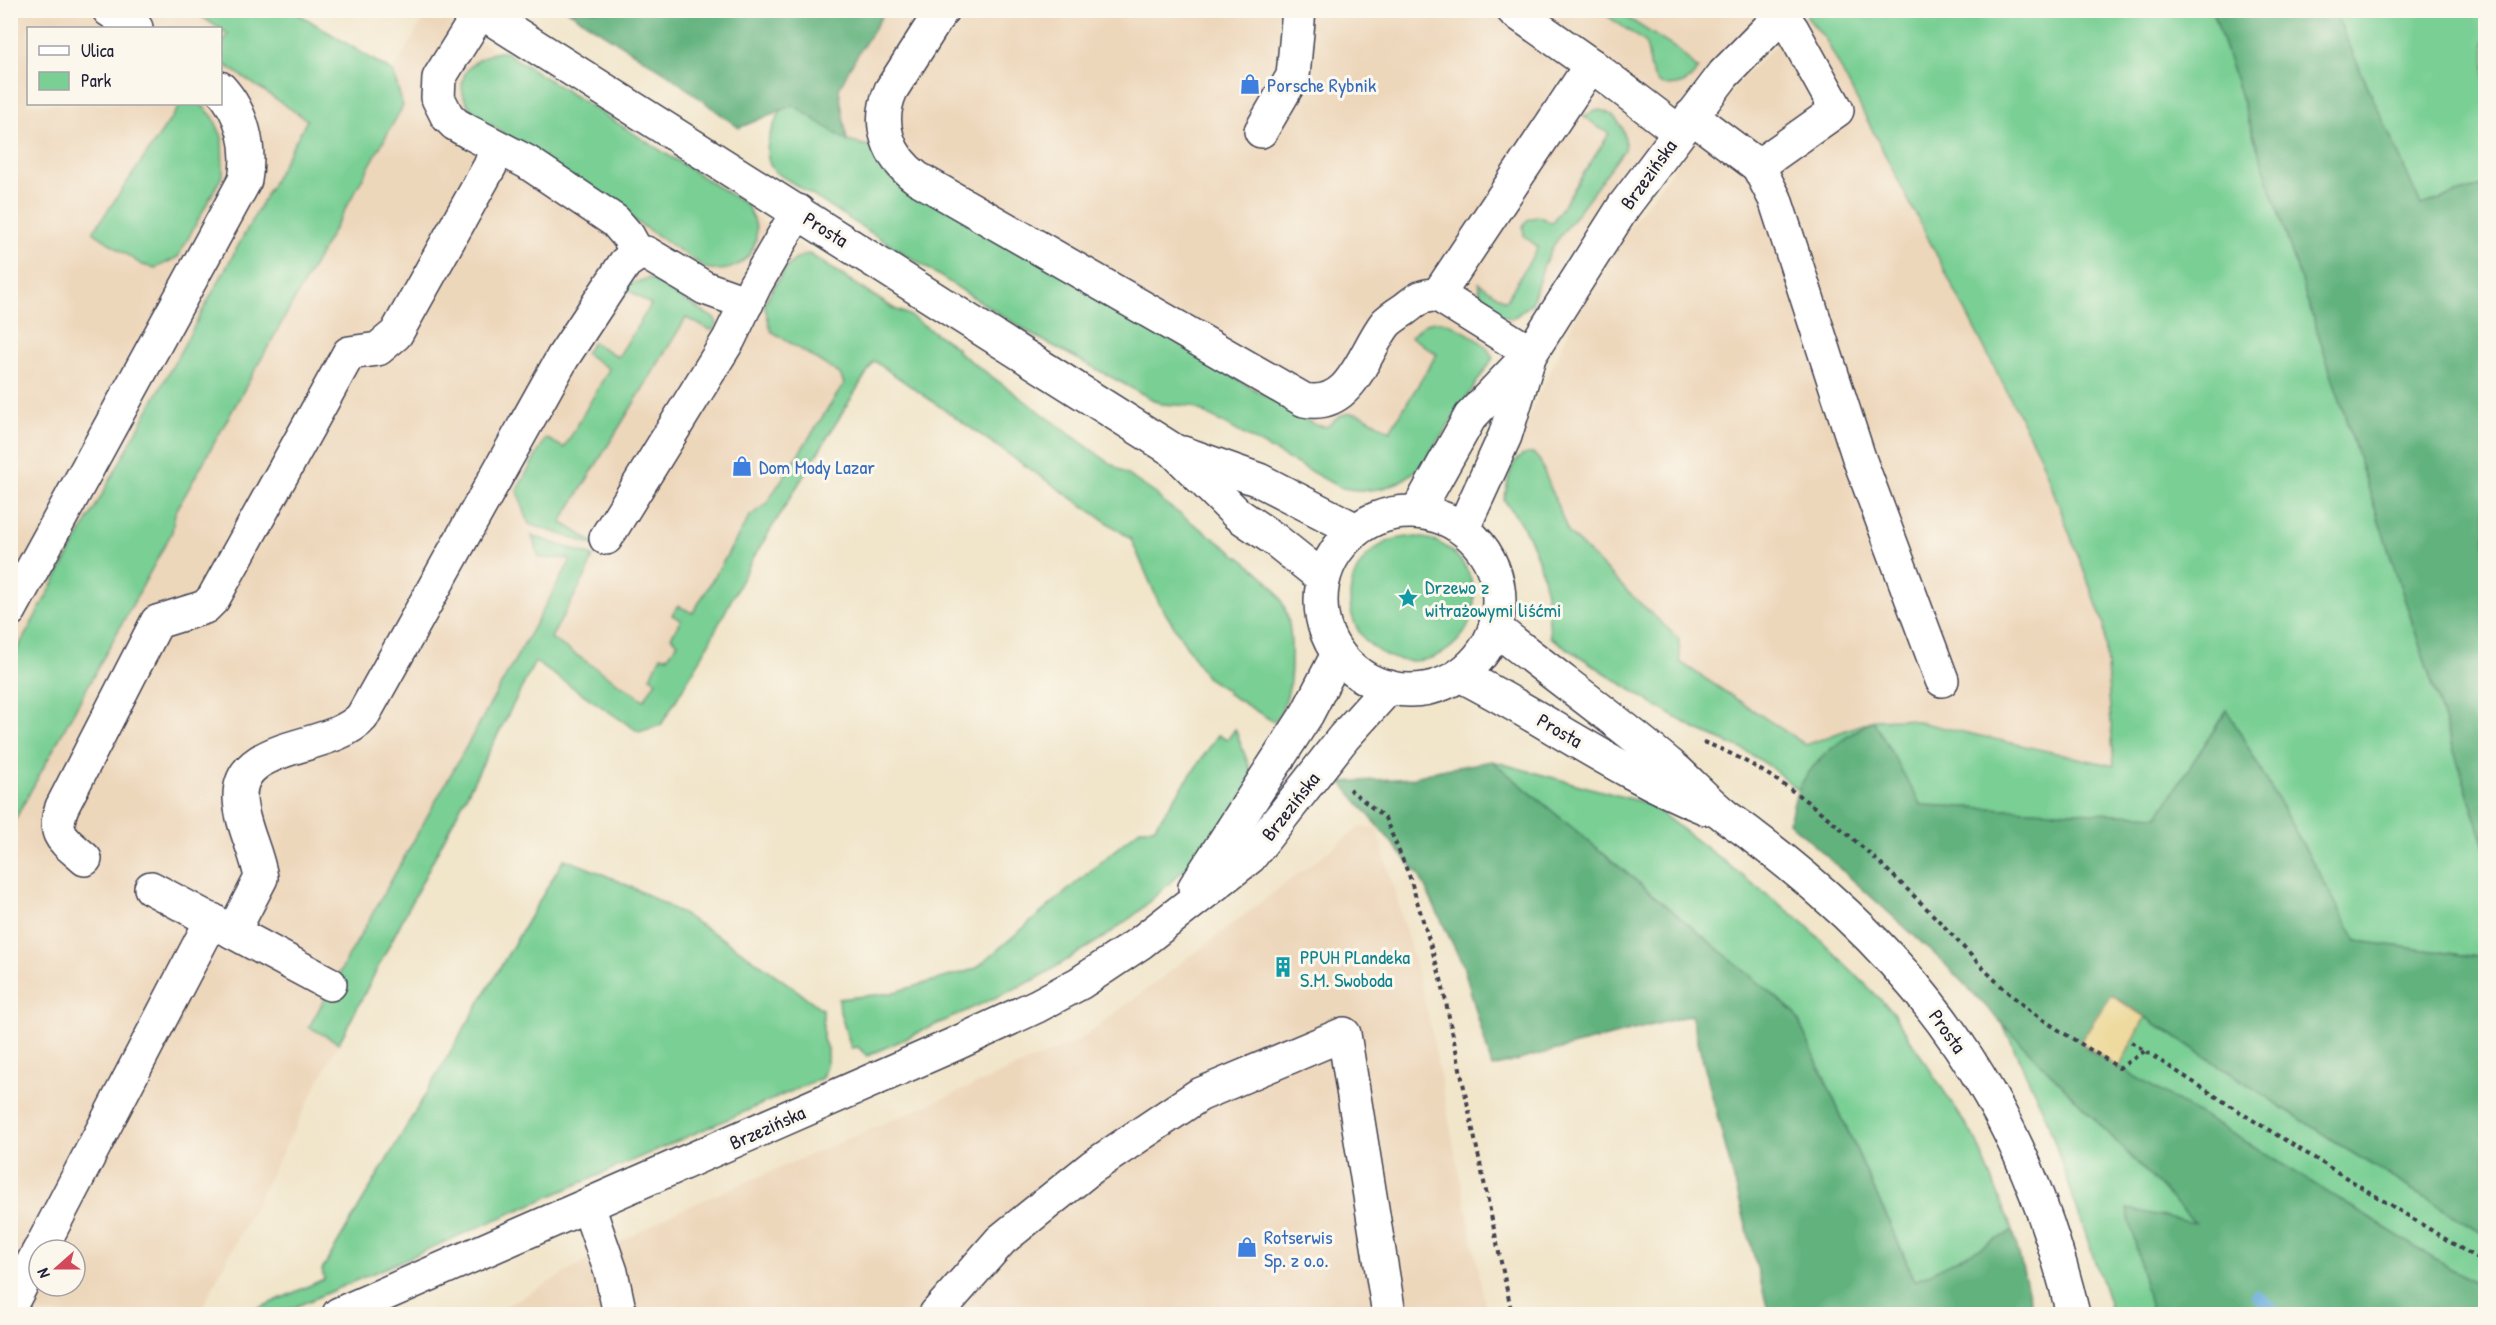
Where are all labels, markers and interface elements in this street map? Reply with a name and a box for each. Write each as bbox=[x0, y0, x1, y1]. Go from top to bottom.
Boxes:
legend bbox=[27, 27, 222, 105]
text: Ulica bbox=[81, 38, 114, 63]
text: Park bbox=[81, 68, 112, 93]
place label: Porsche Rybnik bbox=[1267, 71, 1376, 98]
shop icon: Porsche Rybnik bbox=[1238, 72, 1262, 96]
street label: Brzezińska bbox=[1613, 133, 1683, 214]
street label: Prosta bbox=[799, 205, 854, 253]
place label: Dom Mody Lazar bbox=[759, 453, 875, 480]
shop icon: Dom Mody Lazar bbox=[730, 454, 754, 478]
place label: Drzewo z witrażowymi liśćmi bbox=[1425, 573, 1562, 623]
place icon: Drzewo z witrażowymi liśćmi bbox=[1396, 586, 1420, 610]
street label: Prosta bbox=[1533, 706, 1588, 754]
street label: Brzezińska bbox=[1255, 766, 1325, 846]
place label: PPUH PLandeka S.M. Swoboda bbox=[1300, 943, 1410, 993]
building icon: PPUH PLandeka S.M. Swoboda bbox=[1271, 955, 1295, 979]
street label: Prosta bbox=[1923, 1004, 1973, 1058]
street label: Brzezińska bbox=[725, 1098, 809, 1156]
place label: Rotserwis Sp. z o.o. bbox=[1264, 1223, 1333, 1273]
shop icon: Rotserwis Sp. z o.o. bbox=[1235, 1235, 1259, 1259]
north arrow bbox=[27, 1238, 87, 1298]
text: N bbox=[31, 1265, 55, 1281]

